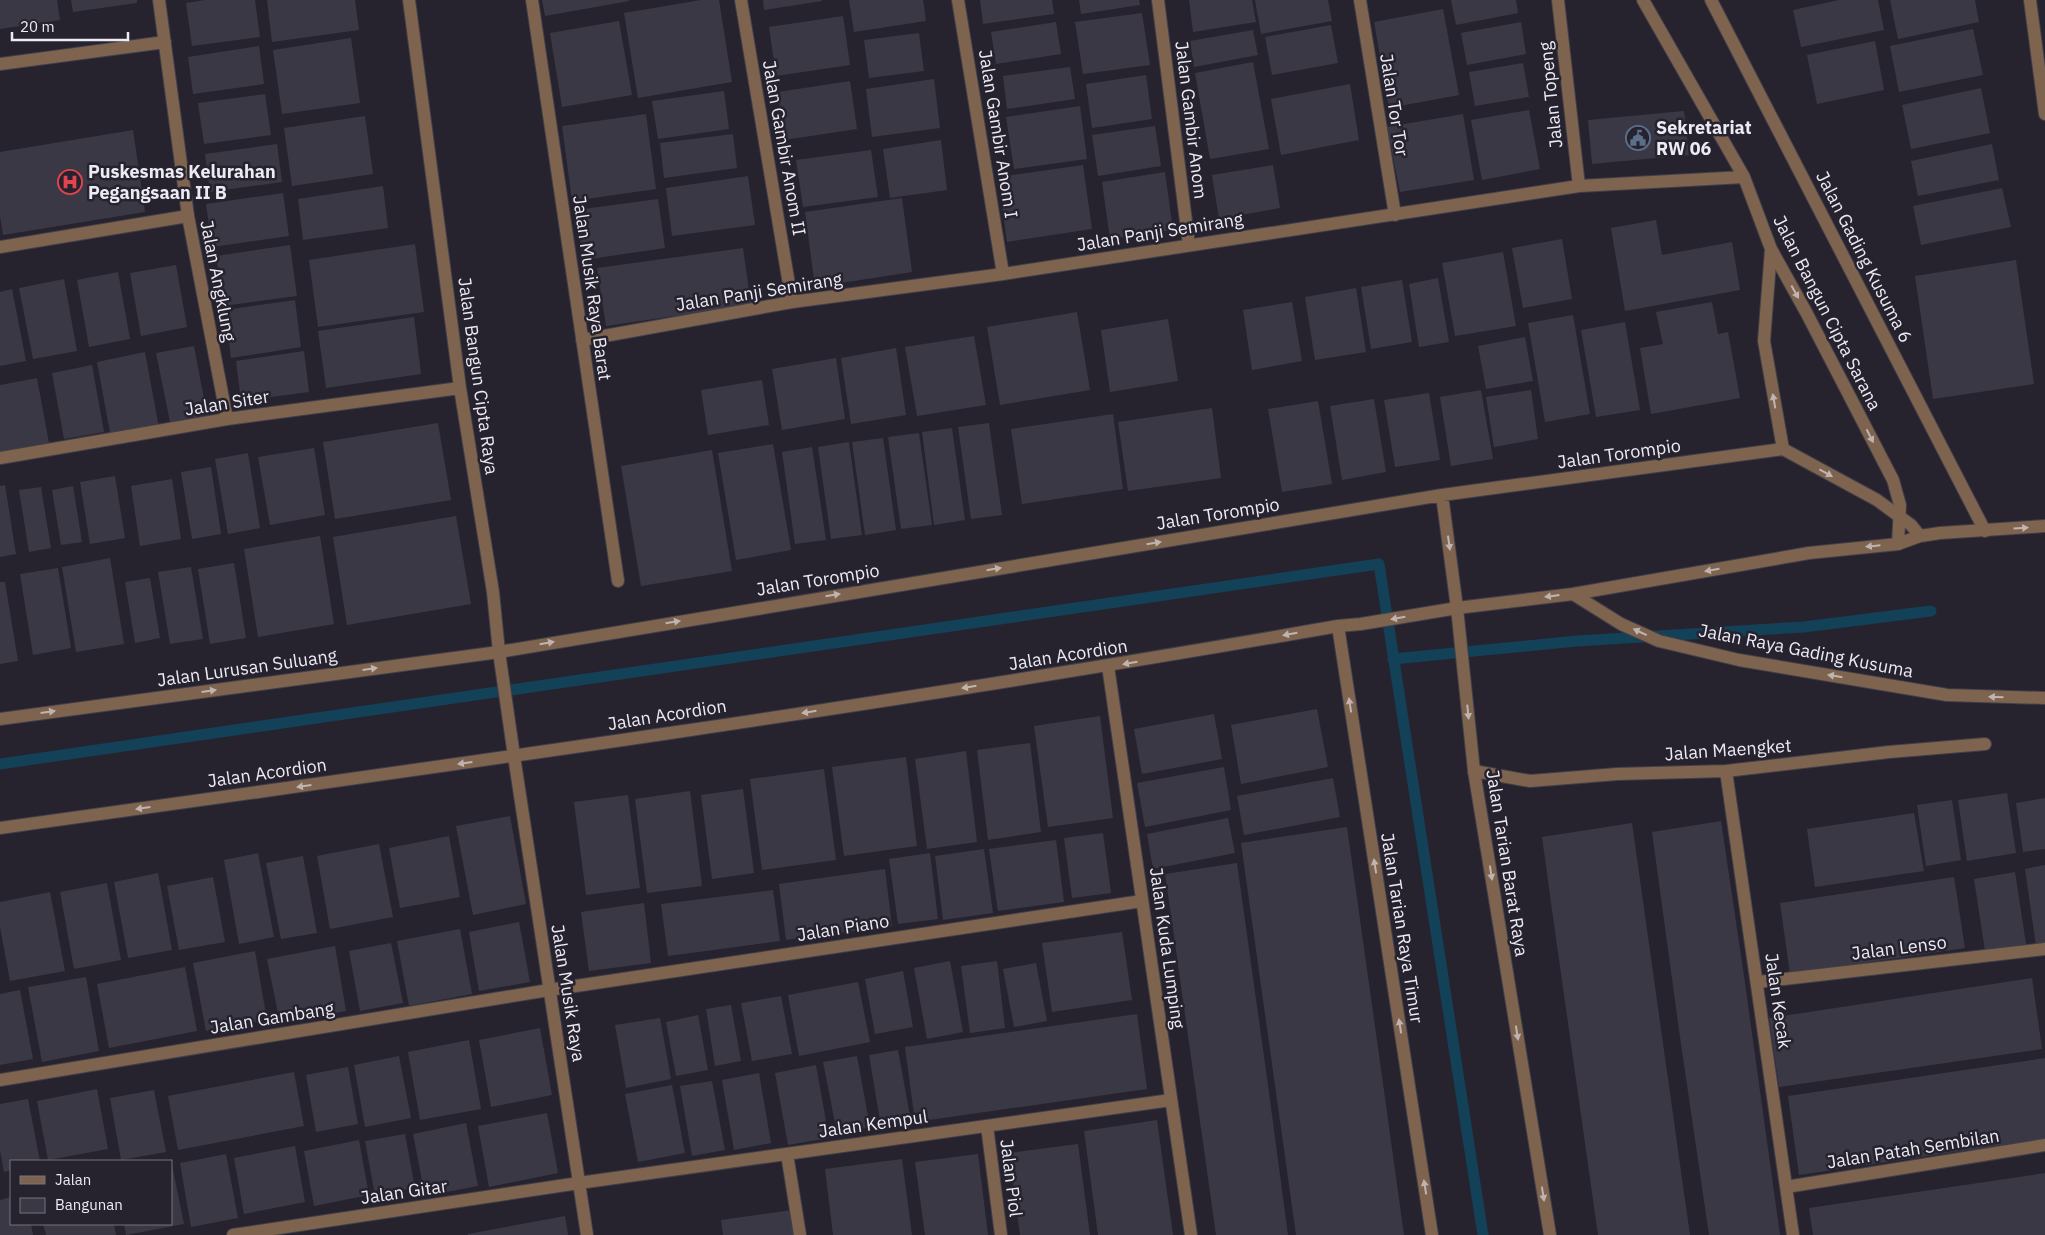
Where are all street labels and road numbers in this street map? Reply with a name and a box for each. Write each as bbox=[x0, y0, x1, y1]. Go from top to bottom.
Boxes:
street label: Jalan Gambir Anom bbox=[1170, 40, 1213, 200]
street label: Jalan Topeng bbox=[1533, 40, 1568, 149]
street label: Jalan Gambir Anom I bbox=[974, 48, 1023, 220]
street label: Jalan Tor Tor bbox=[1375, 52, 1414, 158]
street label: Jalan Gambir Anom II bbox=[758, 58, 811, 237]
street label: Jalan Gading Kusuma 6 bbox=[1811, 167, 1918, 346]
street label: Jalan Musik Raya Barat bbox=[568, 194, 617, 382]
street label: Jalan Panji Semirang bbox=[1075, 207, 1245, 256]
street label: Jalan Bangun Cipta Sarana bbox=[1768, 211, 1887, 414]
street label: Jalan Angklung bbox=[195, 218, 242, 344]
street label: Jalan Panji Semirang bbox=[674, 267, 844, 316]
street label: Jalan Bangun Cipta Raya bbox=[453, 276, 504, 476]
street label: Jalan Siter bbox=[183, 384, 271, 421]
street label: Jalan Torompio bbox=[1556, 433, 1682, 474]
street label: Jalan Torompio bbox=[1155, 492, 1281, 535]
street label: Jalan Torompio bbox=[755, 558, 881, 601]
street label: Jalan Raya Gading Kusuma bbox=[1697, 618, 1916, 683]
street label: Jalan Acordion bbox=[1007, 634, 1129, 675]
street label: Jalan Lurusan Suluang bbox=[155, 643, 339, 692]
street label: Jalan Acordion bbox=[606, 694, 728, 735]
street label: Jalan Maengket bbox=[1664, 734, 1792, 765]
street label: Jalan Acordion bbox=[206, 753, 328, 792]
street label: Jalan Tarian Barat Raya bbox=[1481, 768, 1534, 958]
street label: Jalan Tarian Raya Timur bbox=[1376, 831, 1429, 1025]
street label: Jalan Kuda Lumping bbox=[1145, 866, 1190, 1031]
street label: Jalan Piano bbox=[795, 909, 891, 946]
street label: Jalan Musik Raya bbox=[546, 923, 591, 1064]
street label: Jalan Lenso bbox=[1850, 930, 1948, 965]
street label: Jalan Kecak bbox=[1760, 951, 1797, 1051]
street label: Jalan Gambang bbox=[208, 996, 336, 1039]
street label: Jalan Kempul bbox=[817, 1104, 929, 1143]
street label: Jalan Patah Sembilan bbox=[1825, 1124, 2001, 1173]
street label: Jalan Piol bbox=[995, 1138, 1028, 1218]
street label: Jalan Gitar bbox=[359, 1174, 449, 1209]

